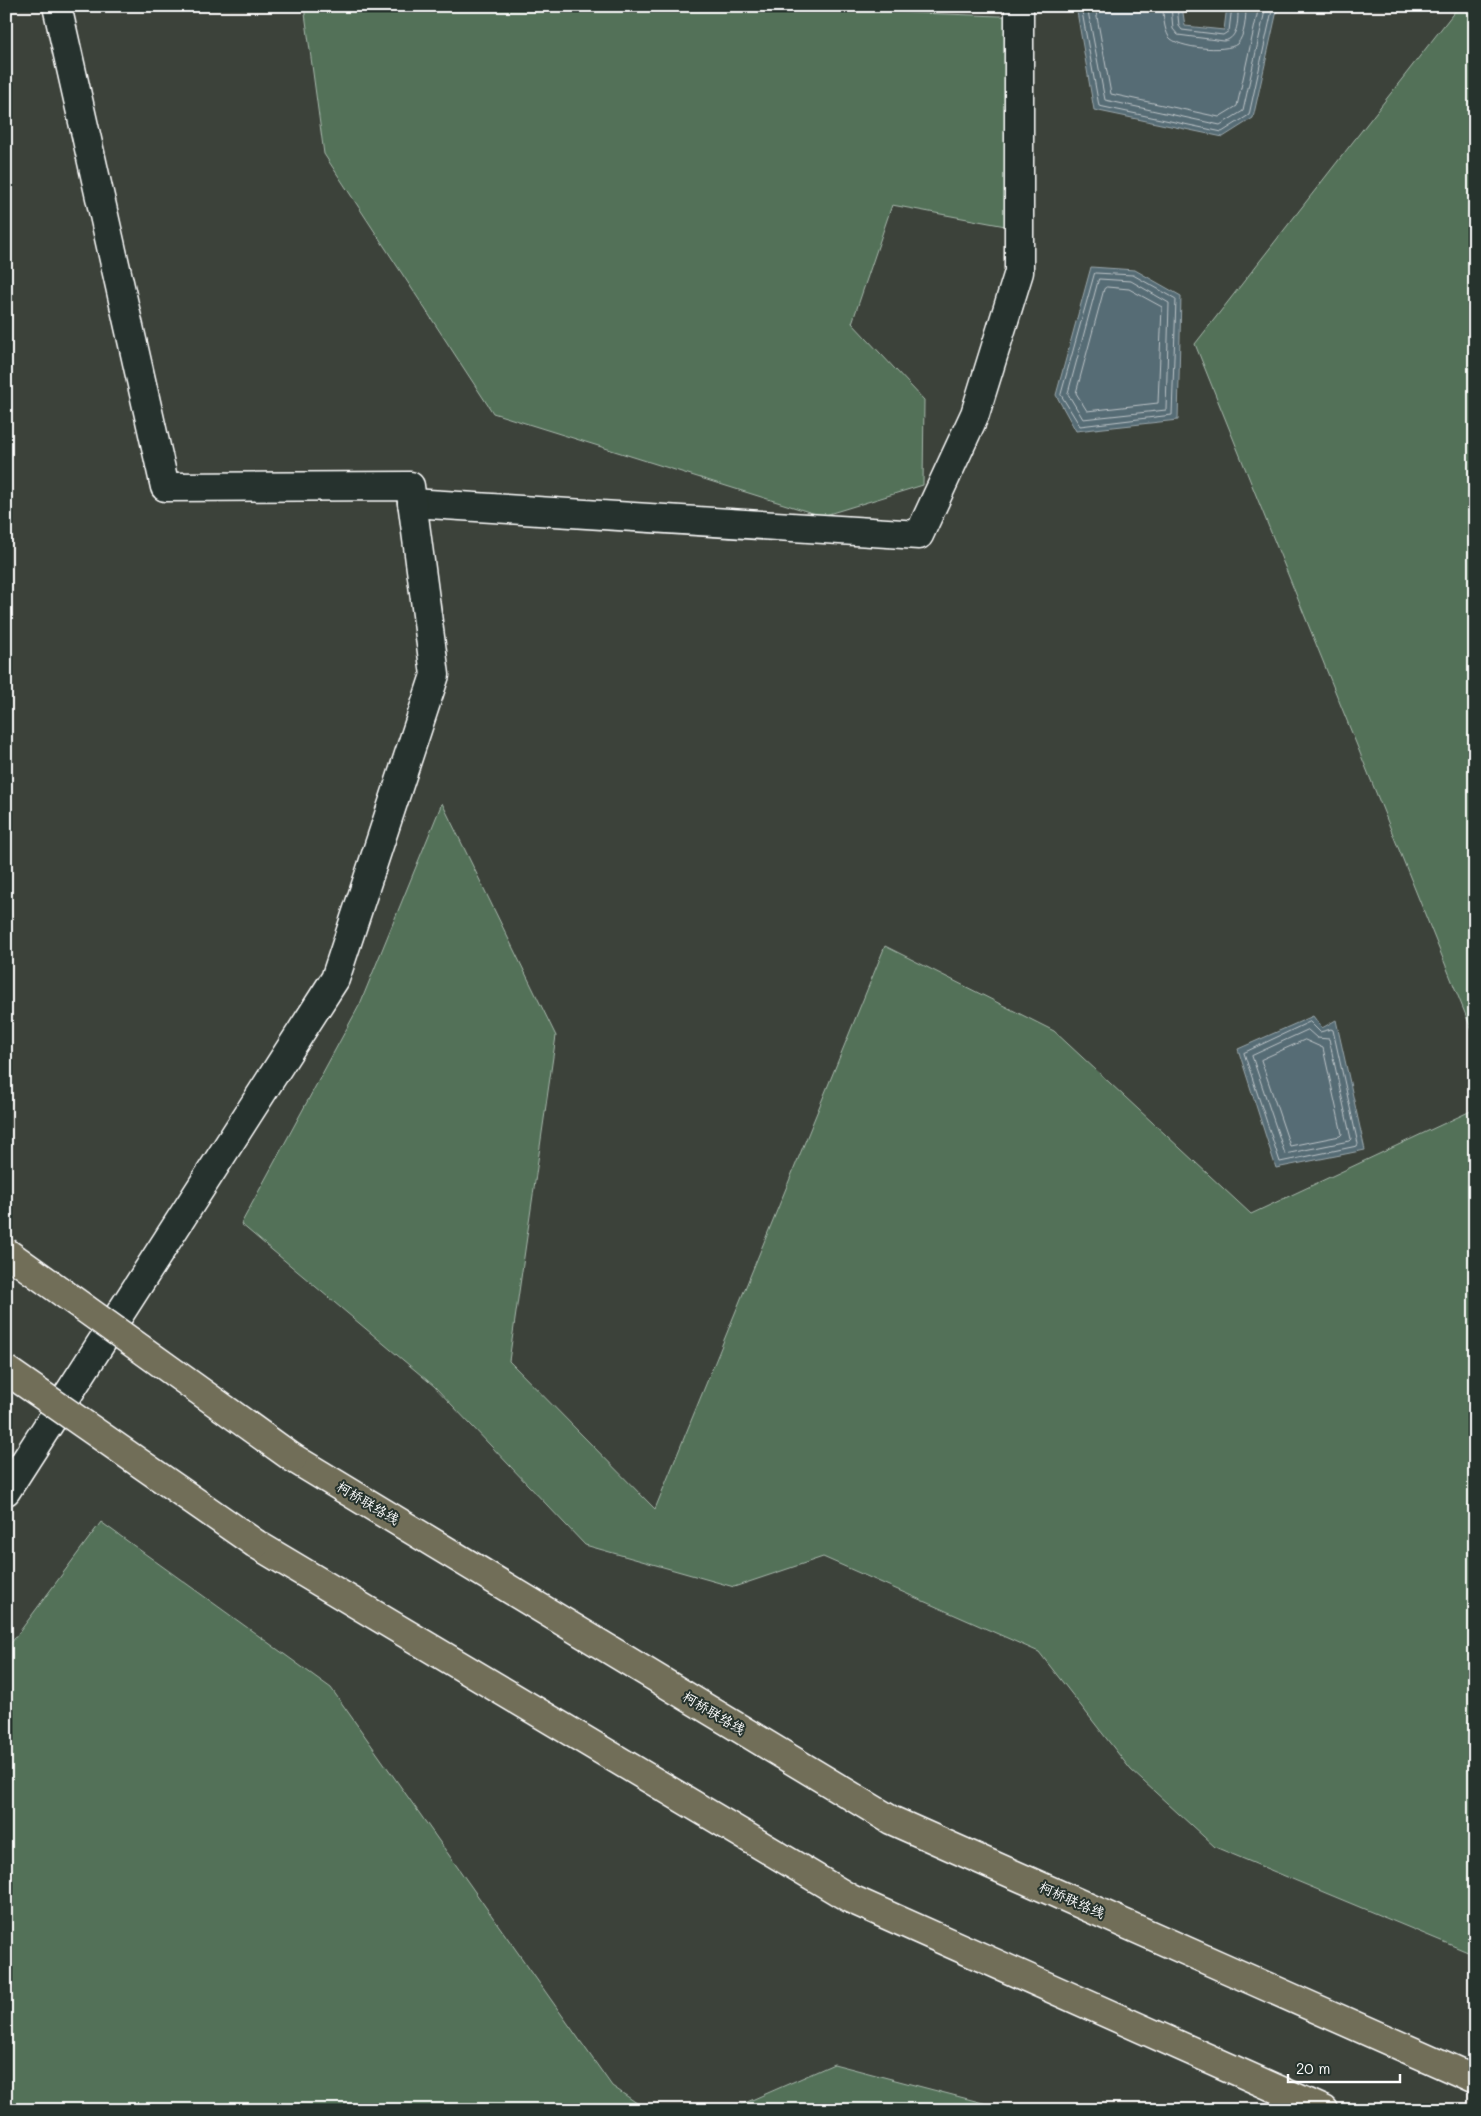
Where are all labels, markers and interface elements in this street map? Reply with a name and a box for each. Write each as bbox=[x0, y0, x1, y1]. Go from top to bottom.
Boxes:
street label: 柯桥联络线 bbox=[333, 1476, 403, 1529]
street label: 柯桥联络线 bbox=[679, 1686, 749, 1739]
street label: 柯桥联络线 bbox=[1036, 1877, 1108, 1922]
scale bar bbox=[1288, 2051, 1401, 2083]
text: 20 m bbox=[1296, 2058, 1330, 2078]

